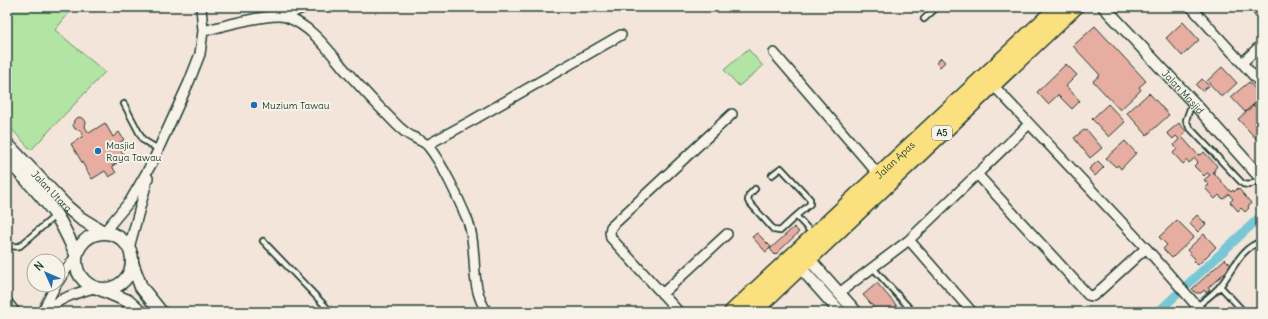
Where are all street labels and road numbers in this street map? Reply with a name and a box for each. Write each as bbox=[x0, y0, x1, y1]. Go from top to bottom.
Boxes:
street label: Jalan Masjid bbox=[1159, 67, 1207, 117]
road number: A5 bbox=[932, 126, 952, 140]
street label: Jalan Apas bbox=[873, 138, 918, 182]
street label: Jalan Utara bbox=[29, 168, 74, 215]

